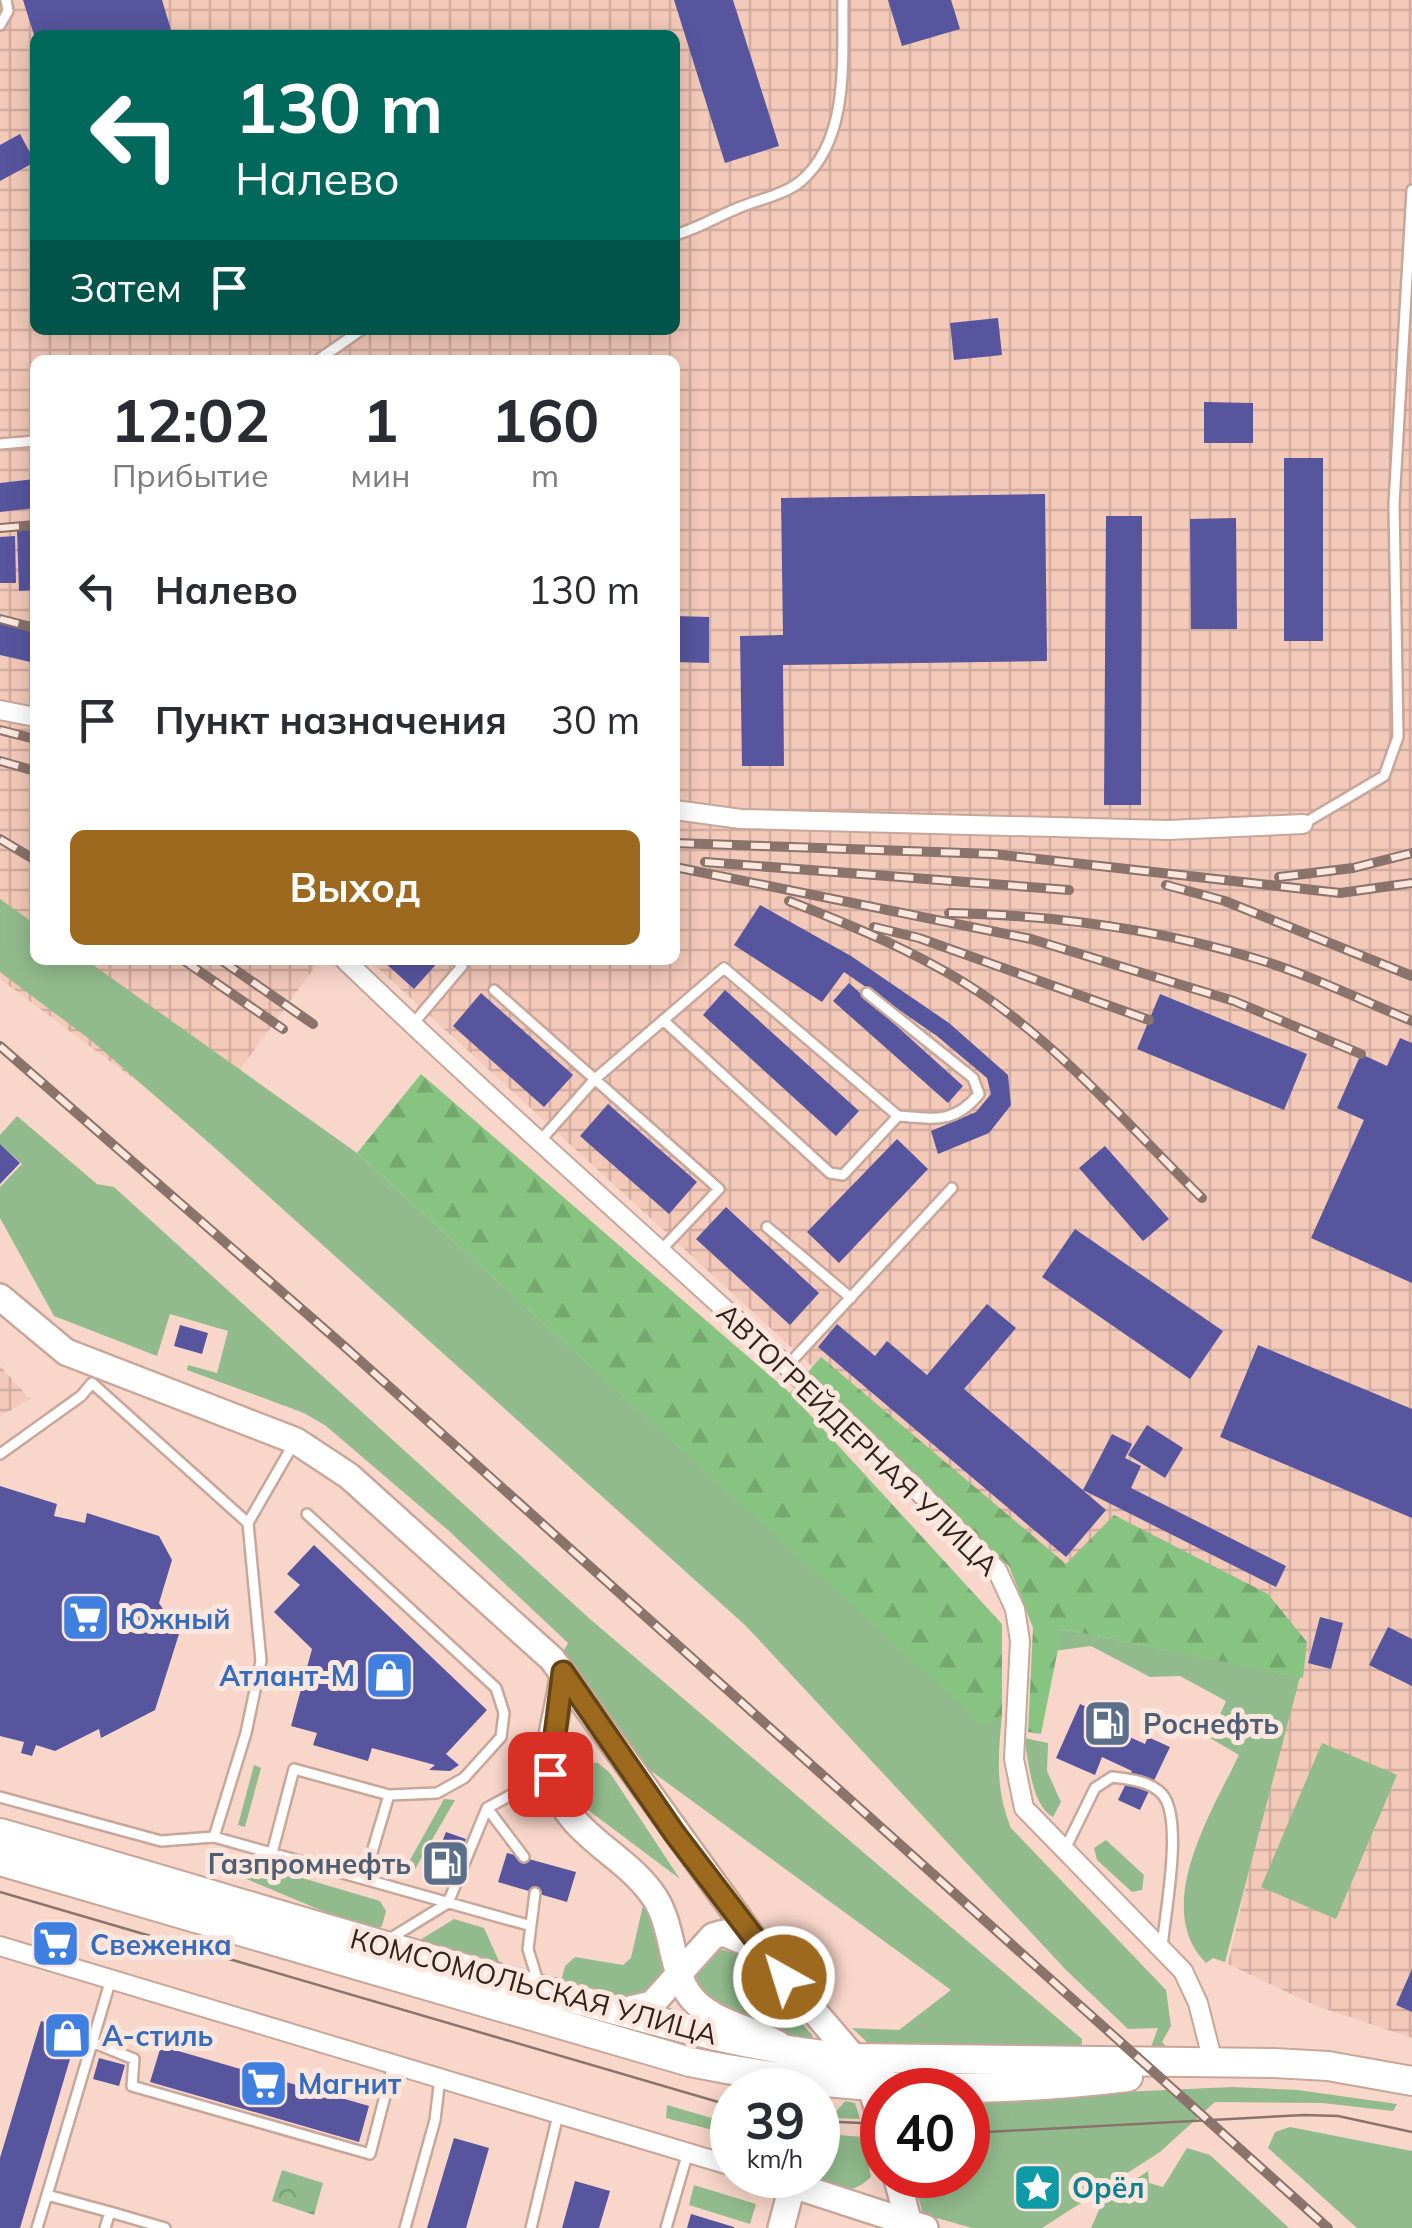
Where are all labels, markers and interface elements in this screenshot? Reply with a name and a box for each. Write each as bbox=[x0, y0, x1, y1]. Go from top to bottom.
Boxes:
text: 130 m bbox=[235, 63, 443, 151]
icon: left bbox=[70, 70, 200, 200]
text: Налево bbox=[235, 150, 400, 206]
icon: arrive bbox=[202, 260, 257, 315]
text: Затем bbox=[70, 264, 182, 312]
text: 12:02 bbox=[111, 382, 270, 457]
text: 1 bbox=[362, 382, 398, 457]
text: 160 bbox=[491, 382, 599, 457]
text: Прибытие bbox=[112, 455, 269, 495]
text: мин bbox=[351, 455, 410, 495]
text: m bbox=[531, 455, 559, 495]
icon: left bbox=[70, 563, 125, 618]
text: Налево bbox=[155, 566, 298, 614]
text: 130 m bbox=[528, 566, 640, 614]
icon: arrive bbox=[70, 693, 125, 748]
text: Пункт назначения bbox=[155, 696, 507, 744]
text: 30 m bbox=[551, 696, 640, 744]
button: Выход bbox=[70, 830, 640, 945]
street label: АВТОГРЕЙДЕРНАЯ УЛИЦА bbox=[710, 1295, 1006, 1583]
supermarket icon: Южный bbox=[59, 1592, 111, 1644]
place label: Южный bbox=[120, 1601, 230, 1636]
shop icon: Атлант-М bbox=[364, 1649, 416, 1701]
place label: Атлант-М bbox=[219, 1658, 355, 1693]
fuel station icon: Роснефть bbox=[1082, 1697, 1134, 1749]
place label: Роснефть bbox=[1143, 1706, 1279, 1741]
pin bbox=[508, 1732, 593, 1817]
icon: arrive bbox=[523, 1747, 578, 1802]
fuel station icon: Газпромнефть bbox=[420, 1837, 472, 1889]
place label: Газпромнефть bbox=[208, 1846, 411, 1881]
supermarket icon: Свеженка bbox=[29, 1918, 81, 1970]
street label: КОМСОМОЛЬСКАЯ УЛИЦА bbox=[347, 1920, 722, 2052]
position arrow bbox=[732, 1925, 836, 2029]
place label: Свеженка bbox=[90, 1927, 232, 1962]
shop icon: А-стиль bbox=[41, 2009, 93, 2061]
place label: А-стиль bbox=[102, 2018, 213, 2053]
supermarket icon: Магнит bbox=[237, 2057, 289, 2109]
place label: Магнит bbox=[298, 2066, 402, 2101]
speed limit sign: 40 bbox=[860, 2068, 990, 2198]
text: 39 bbox=[745, 2089, 805, 2152]
text: km/h bbox=[747, 2143, 803, 2174]
place icon: Орёл bbox=[1011, 2161, 1063, 2213]
place label: Орёл bbox=[1072, 2170, 1145, 2205]

